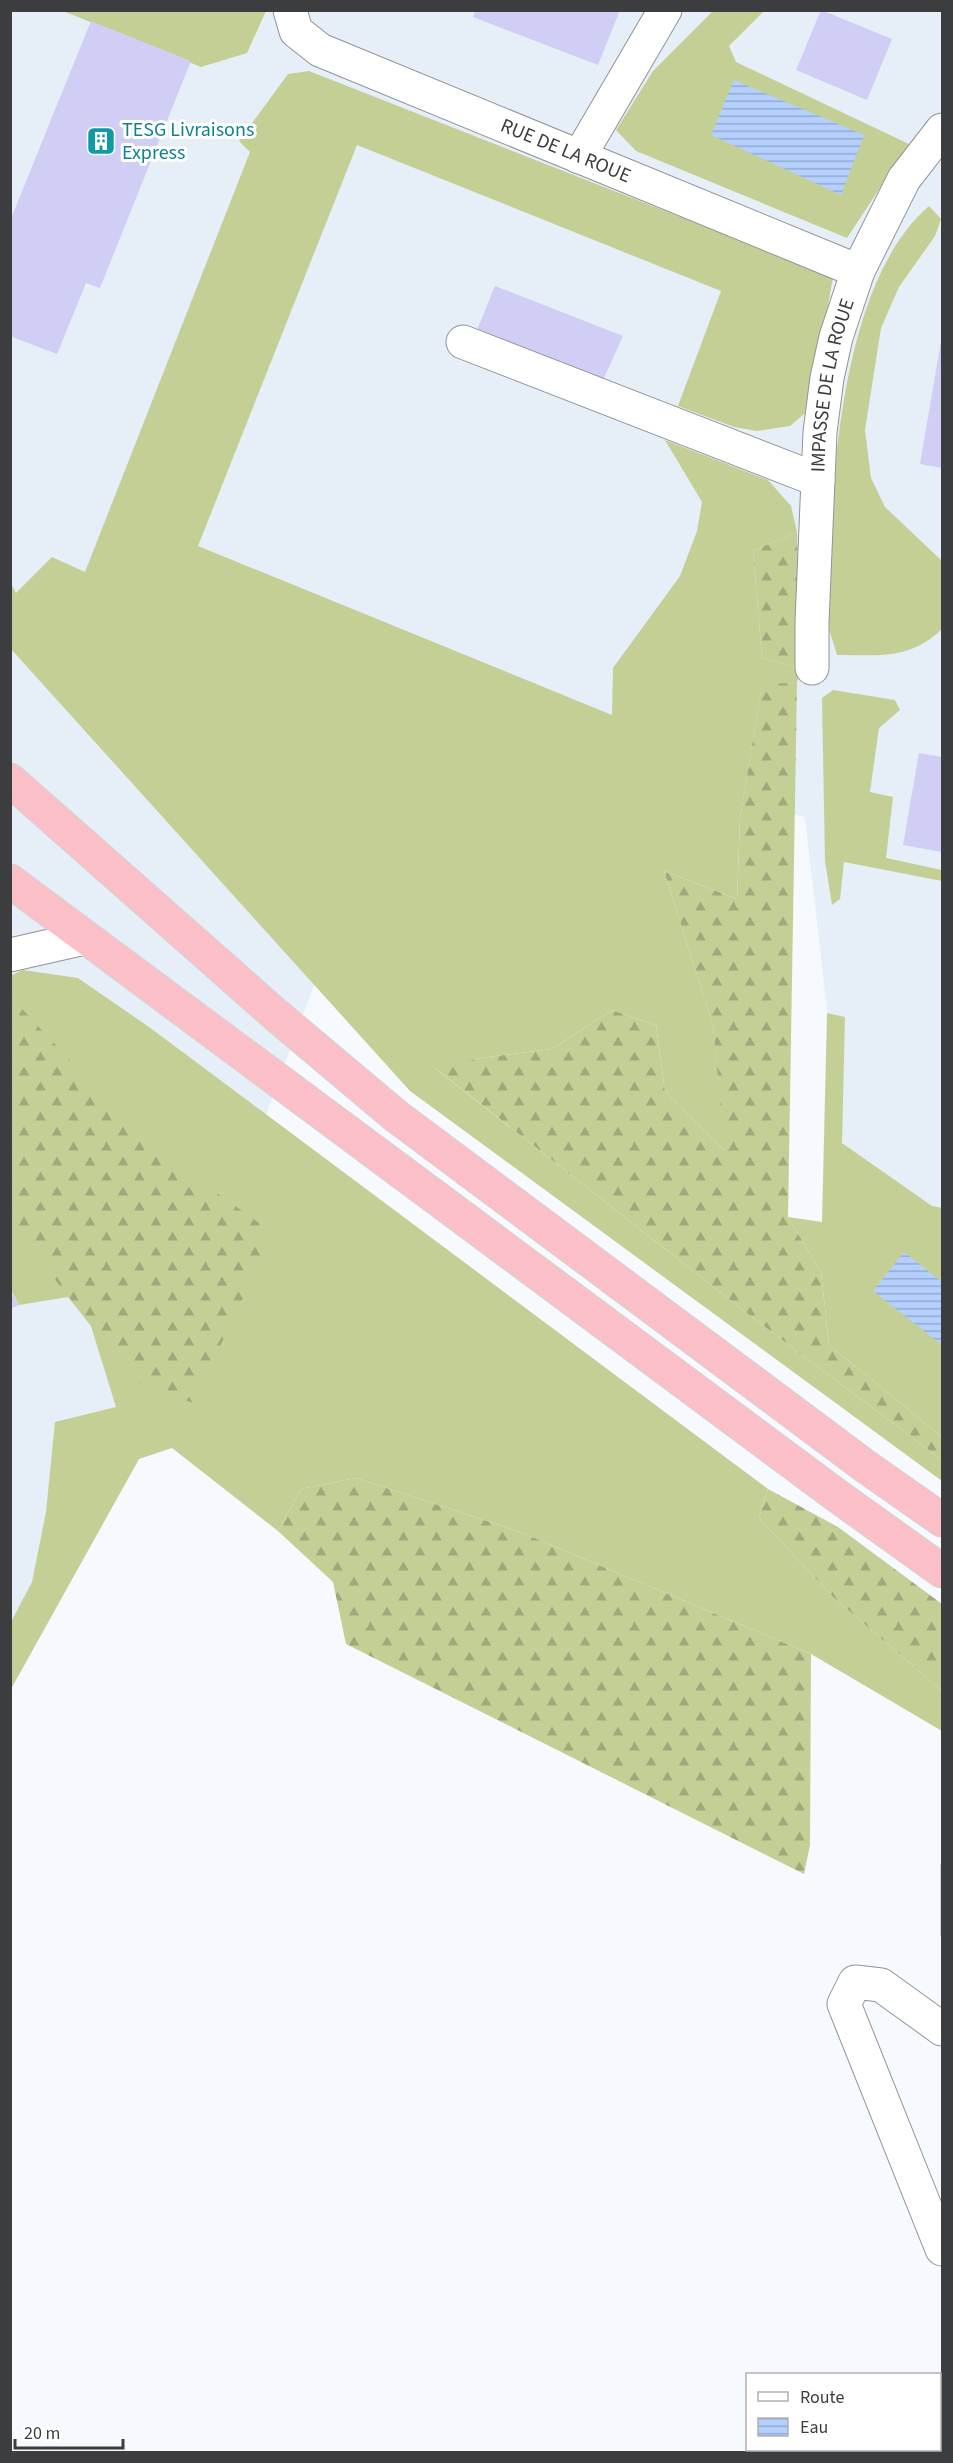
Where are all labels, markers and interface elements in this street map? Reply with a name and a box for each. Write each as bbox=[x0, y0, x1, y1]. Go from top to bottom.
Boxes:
street label: RUE DE LA ROUE bbox=[496, 112, 635, 190]
place label: TESG Livraisons Express bbox=[122, 116, 254, 167]
building icon: TESG Livraisons Express bbox=[85, 125, 117, 157]
street label: IMPASSE DE LA ROUE bbox=[804, 295, 862, 473]
legend bbox=[746, 2373, 941, 2451]
text: Route bbox=[800, 2385, 844, 2410]
scale bar bbox=[15, 2412, 123, 2450]
text: Eau bbox=[800, 2415, 828, 2440]
text: 20 m bbox=[24, 2421, 60, 2446]

